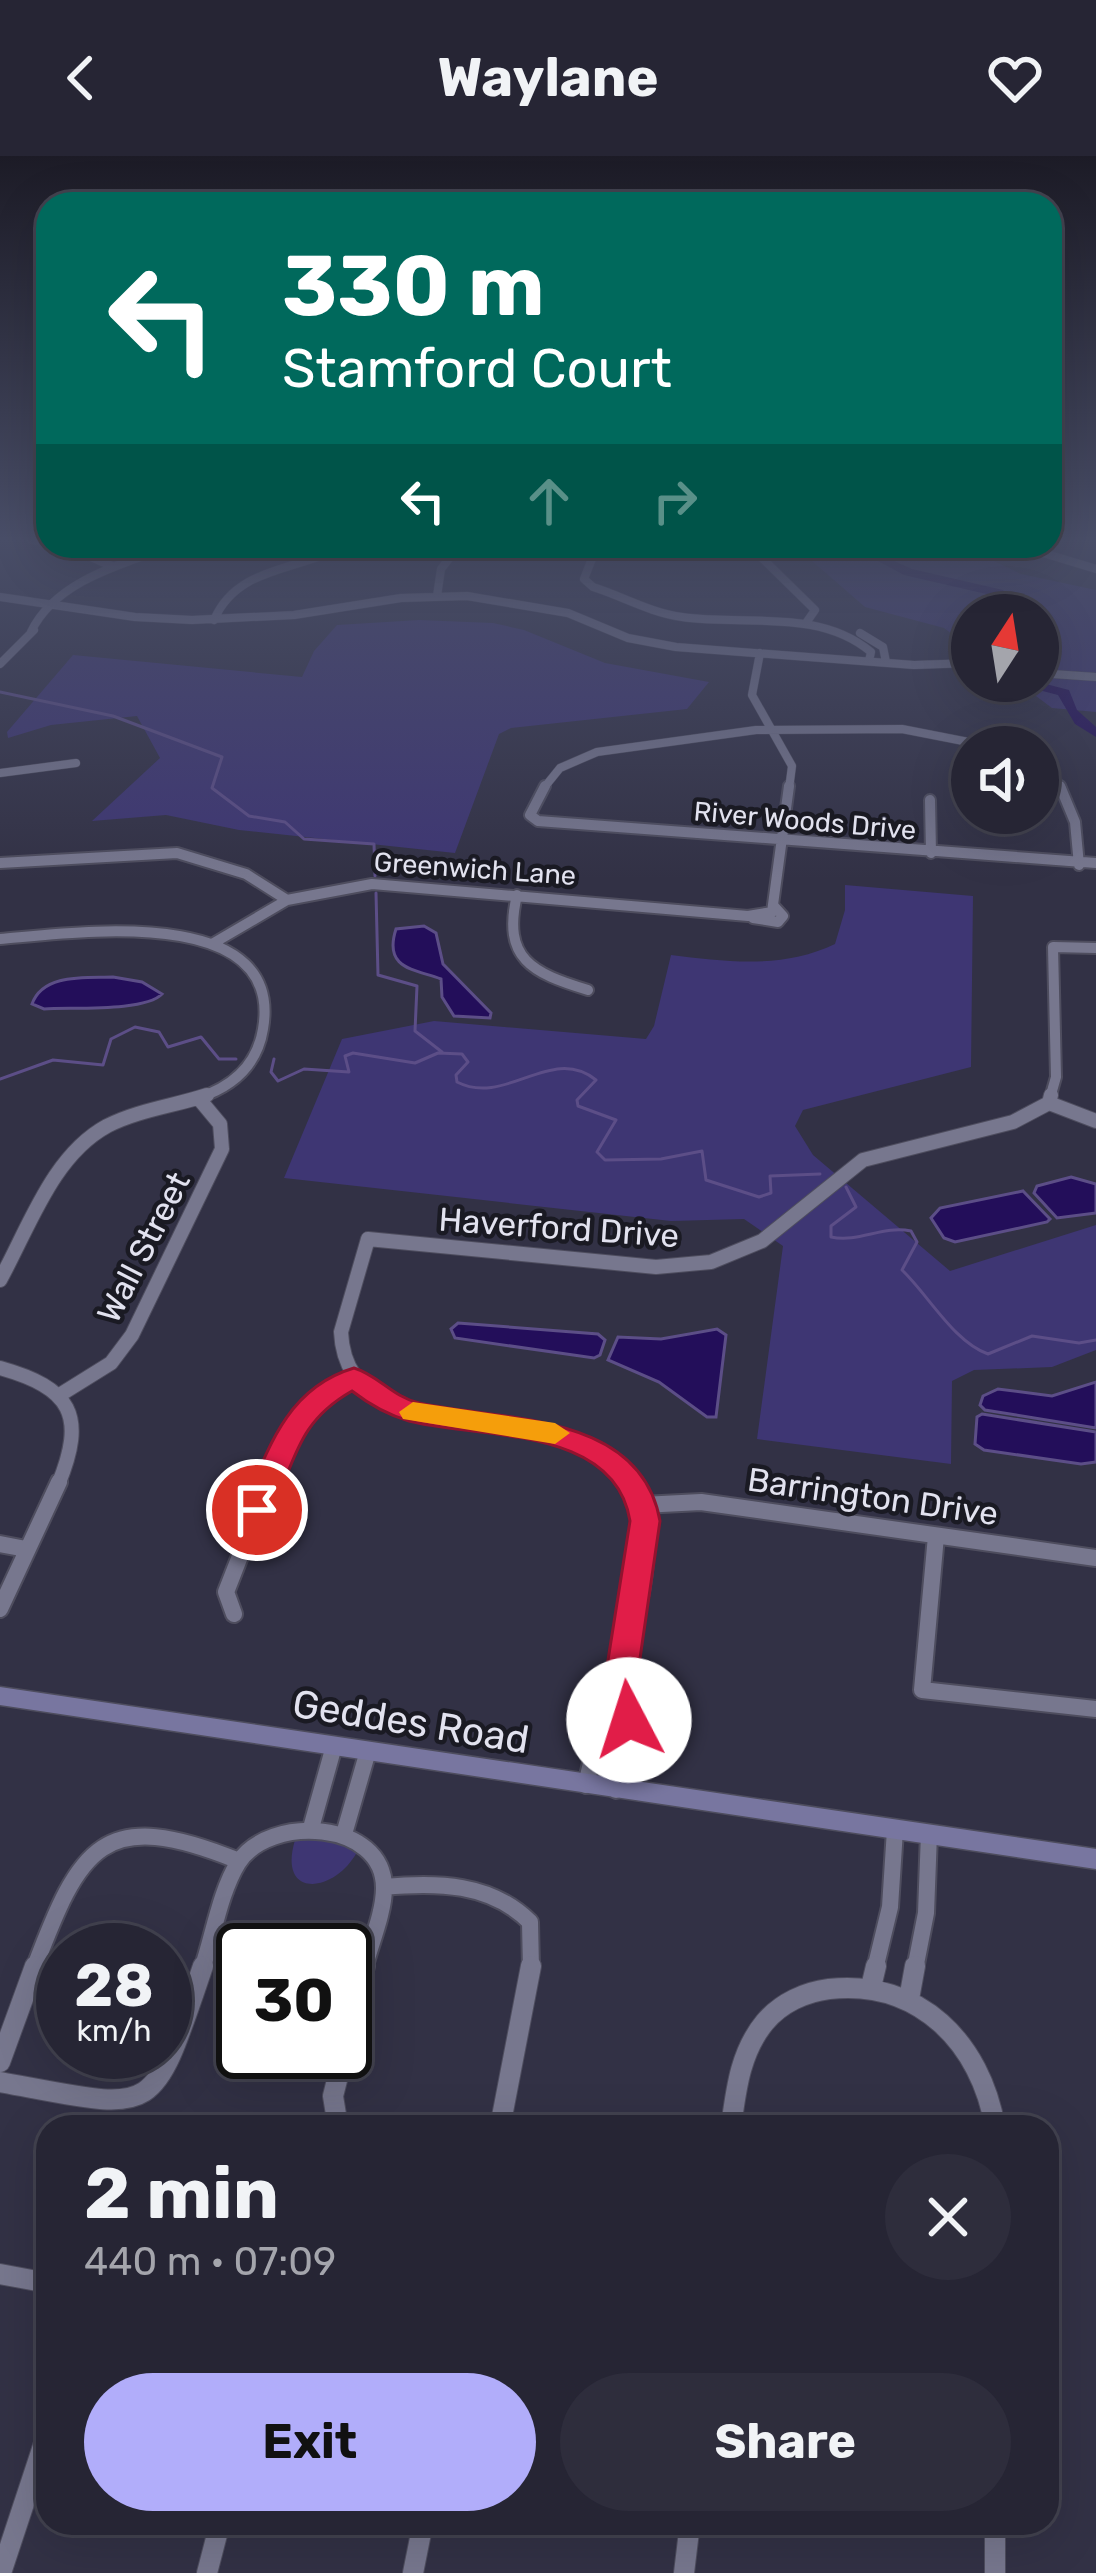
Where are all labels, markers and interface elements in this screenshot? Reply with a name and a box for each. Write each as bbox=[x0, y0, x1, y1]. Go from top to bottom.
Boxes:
icon: back bbox=[48, 45, 114, 111]
icon: heart bbox=[982, 45, 1048, 111]
text: Waylane bbox=[437, 46, 659, 110]
text: 330 m bbox=[282, 236, 545, 336]
icon: left bbox=[84, 240, 240, 396]
text: Stamford Court bbox=[282, 337, 672, 401]
icon: left bbox=[390, 468, 456, 534]
icon: ahead bbox=[516, 468, 582, 534]
icon: right bbox=[642, 468, 708, 534]
north arrow bbox=[951, 594, 1059, 702]
map controls bbox=[951, 594, 1059, 834]
button: sound bbox=[951, 726, 1059, 834]
street label: River Woods Drive bbox=[692, 795, 918, 847]
street label: Greenwich Lane bbox=[373, 846, 577, 892]
street label: Wall Street bbox=[89, 1165, 198, 1329]
street label: Haverford Drive bbox=[437, 1200, 680, 1255]
pin bbox=[206, 1459, 308, 1561]
street label: Barrington Drive bbox=[745, 1460, 1001, 1533]
icon: arrive bbox=[224, 1477, 290, 1543]
position arrow bbox=[566, 1657, 692, 1783]
street label: Geddes Road bbox=[289, 1681, 532, 1763]
speed limit sign: 30 bbox=[216, 1923, 372, 2079]
text: 28 bbox=[74, 1950, 154, 2021]
text: km/h bbox=[77, 2013, 151, 2049]
text: 2 min bbox=[84, 2151, 279, 2236]
button: close bbox=[885, 2154, 1011, 2280]
text: 440 m · 07:09 bbox=[84, 2239, 336, 2285]
button: Exit bbox=[84, 2373, 536, 2511]
button: Share bbox=[560, 2373, 1011, 2511]

